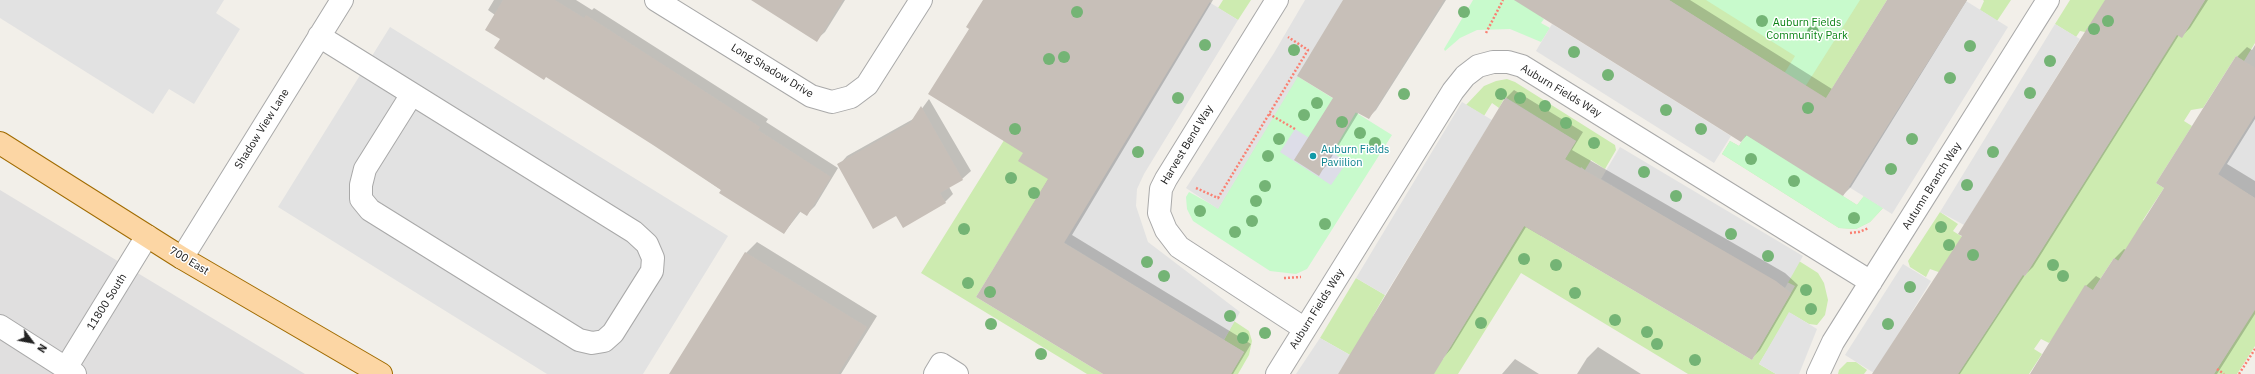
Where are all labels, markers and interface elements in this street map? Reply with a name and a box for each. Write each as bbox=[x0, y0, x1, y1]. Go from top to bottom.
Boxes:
park label: Auburn Fields Community Park bbox=[1766, 16, 1848, 42]
street label: Long Shadow Drive bbox=[728, 41, 816, 101]
street label: Auburn Fields Way bbox=[1518, 62, 1604, 120]
street label: Shadow View Lane bbox=[232, 86, 292, 172]
street label: Harvest Bend Way bbox=[1158, 103, 1216, 187]
street label: Autumn Branch Way bbox=[1900, 140, 1964, 232]
place label: Auburn Fields Paviilion bbox=[1321, 143, 1389, 169]
marker: Auburn Fields Paviilion bbox=[1308, 151, 1318, 161]
street label: 700 East bbox=[167, 244, 211, 278]
street label: Auburn Fields Way bbox=[1287, 266, 1347, 352]
street label: 11800 South bbox=[84, 271, 130, 333]
north arrow bbox=[12, 322, 52, 362]
text: N bbox=[34, 341, 50, 355]

